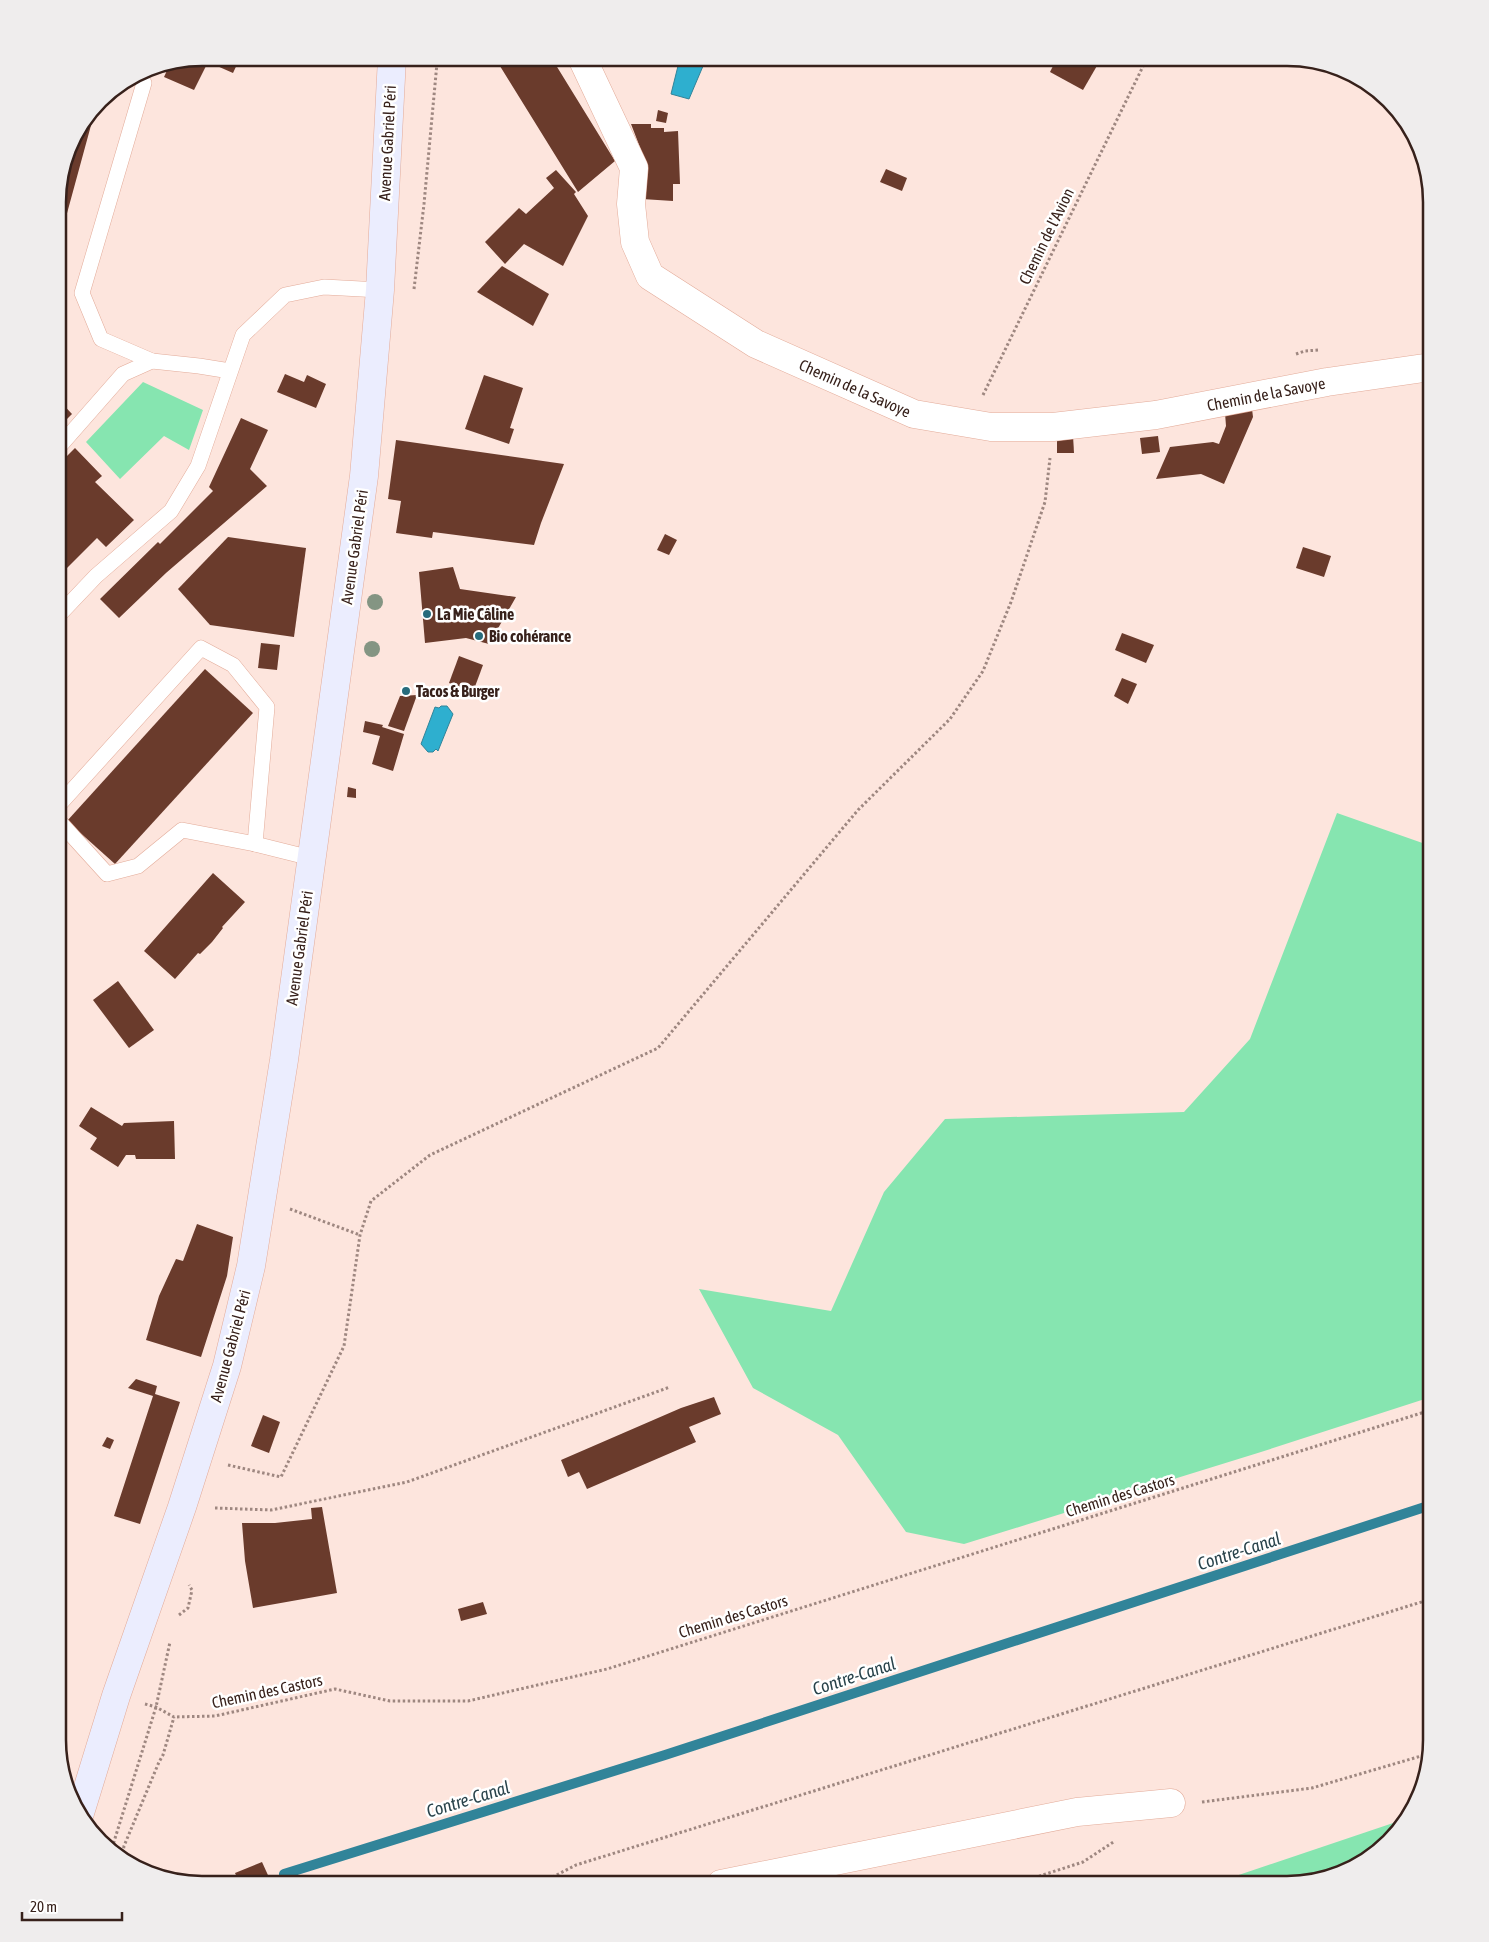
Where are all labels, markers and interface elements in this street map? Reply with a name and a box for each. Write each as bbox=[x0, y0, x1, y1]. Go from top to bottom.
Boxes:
street label: Avenue Gabriel Péri bbox=[375, 85, 399, 201]
street label: Chemin de l'Avion bbox=[1015, 185, 1077, 287]
street label: Chemin de la Savoye bbox=[796, 355, 913, 422]
street label: Chemin de la Savoye bbox=[1205, 374, 1327, 415]
street label: Avenue Gabriel Péri bbox=[337, 489, 371, 605]
place label: La Mie Câline bbox=[437, 605, 514, 623]
marker: La Mie Câline bbox=[421, 608, 433, 620]
place label: Bio cohérance bbox=[489, 627, 571, 645]
marker: Bio cohérance bbox=[473, 630, 485, 642]
place label: Tacos & Burger bbox=[416, 682, 500, 700]
marker: Tacos & Burger bbox=[400, 685, 412, 697]
street label: Avenue Gabriel Péri bbox=[282, 890, 316, 1006]
street label: Avenue Gabriel Péri bbox=[206, 1288, 254, 1404]
street label: Chemin des Castors bbox=[1063, 1470, 1177, 1520]
water label: Contre-Canal bbox=[1195, 1528, 1283, 1574]
street label: Chemin des Castors bbox=[676, 1591, 790, 1641]
water label: Contre-Canal bbox=[810, 1653, 898, 1699]
street label: Chemin des Castors bbox=[210, 1670, 324, 1712]
water label: Contre-Canal bbox=[424, 1776, 512, 1822]
scale bar bbox=[22, 1890, 122, 1922]
text: 20 m bbox=[30, 1898, 57, 1915]

